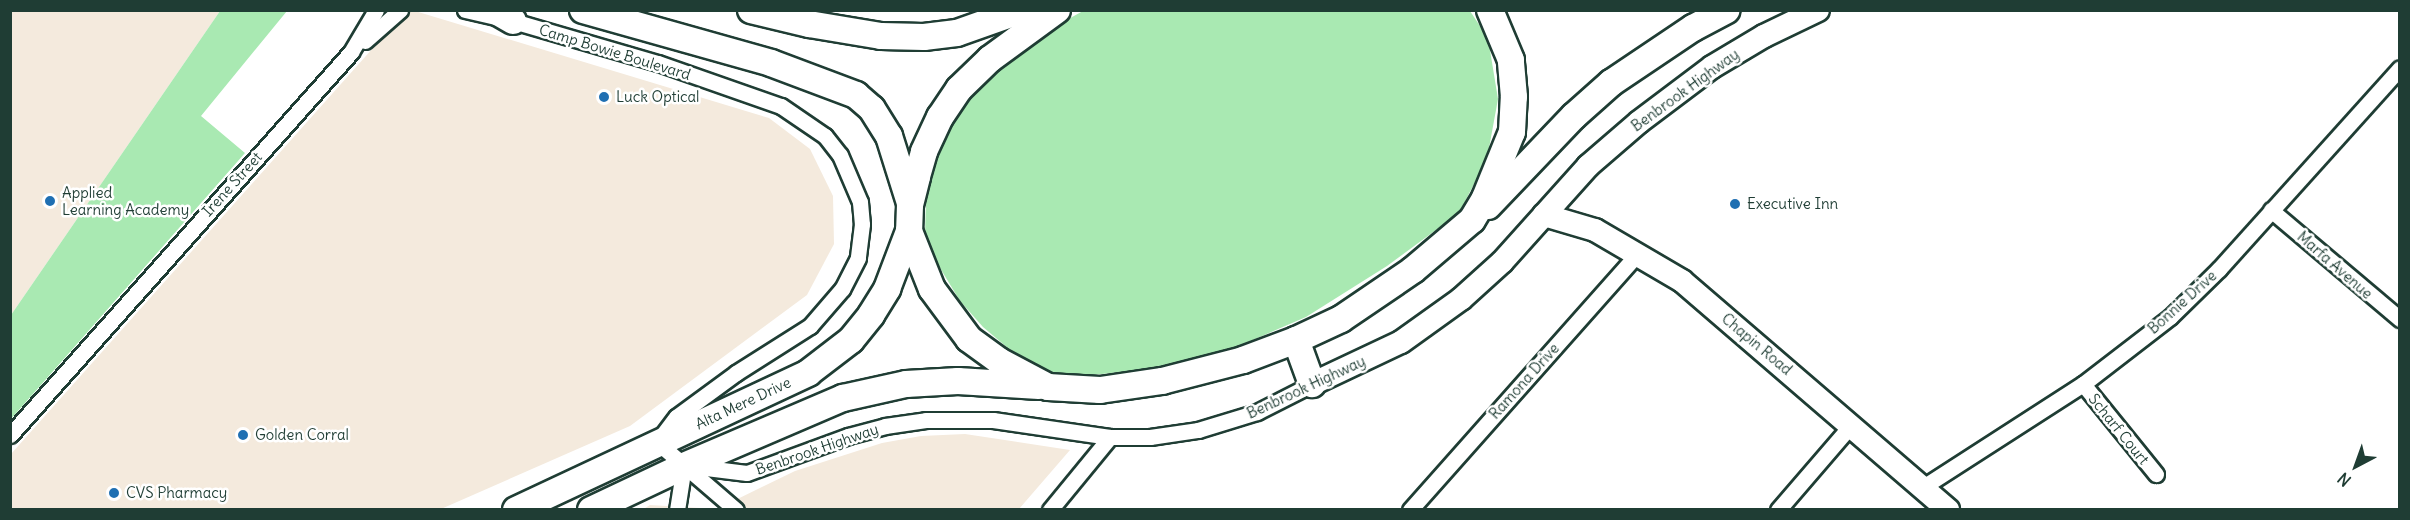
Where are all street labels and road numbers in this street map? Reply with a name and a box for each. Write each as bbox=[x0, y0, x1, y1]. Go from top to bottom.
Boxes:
street label: Camp Bowie Boulevard bbox=[537, 20, 693, 84]
street label: Benbrook Highway bbox=[1628, 45, 1742, 135]
street label: Irene Street bbox=[198, 148, 266, 220]
street label: Marfa Avenue bbox=[2294, 227, 2376, 303]
street label: Bonnie Drive bbox=[2144, 267, 2220, 337]
street label: Chapin Road bbox=[1718, 309, 1796, 379]
street label: Ramona Drive bbox=[1485, 339, 1563, 423]
street label: Benbrook Highway bbox=[1244, 352, 1368, 422]
street label: Alta Mere Drive bbox=[692, 373, 794, 433]
street label: Scharf Court bbox=[2085, 390, 2153, 468]
street label: Benbrook Highway bbox=[753, 420, 881, 478]

